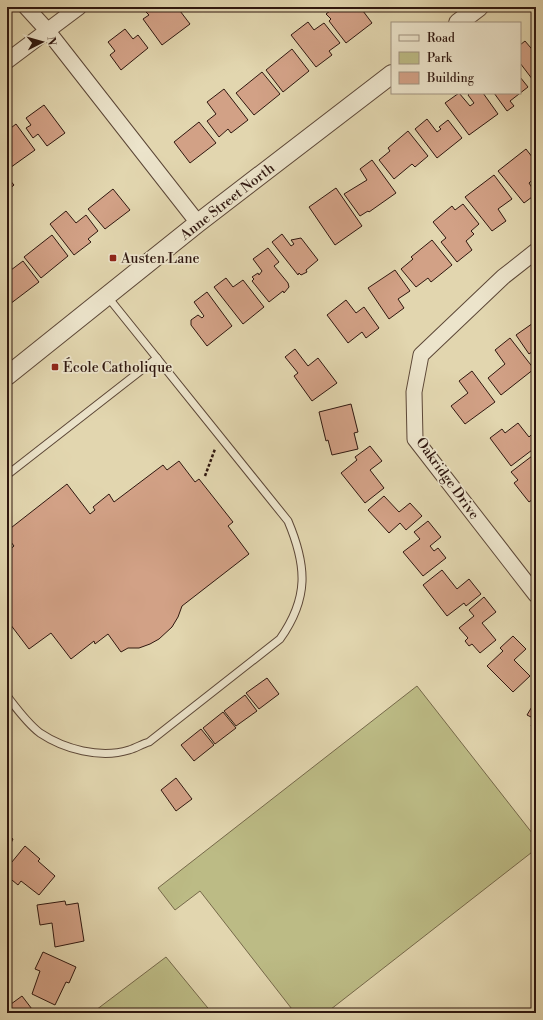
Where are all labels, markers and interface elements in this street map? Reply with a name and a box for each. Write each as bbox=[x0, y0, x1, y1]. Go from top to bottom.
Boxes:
north arrow bbox=[22, 22, 62, 62]
legend bbox=[391, 22, 521, 94]
text: Road bbox=[427, 31, 455, 46]
text: N bbox=[44, 36, 58, 46]
text: Park bbox=[427, 51, 453, 66]
text: Building bbox=[426, 71, 475, 86]
street label: Anne Street North bbox=[176, 159, 279, 245]
place label: Austen Lane bbox=[120, 250, 200, 268]
marker: Austen Lane bbox=[108, 253, 118, 263]
place label: École Catholique bbox=[63, 357, 172, 377]
marker: École Catholique bbox=[50, 362, 60, 372]
street label: Oakridge Drive bbox=[411, 434, 483, 523]

